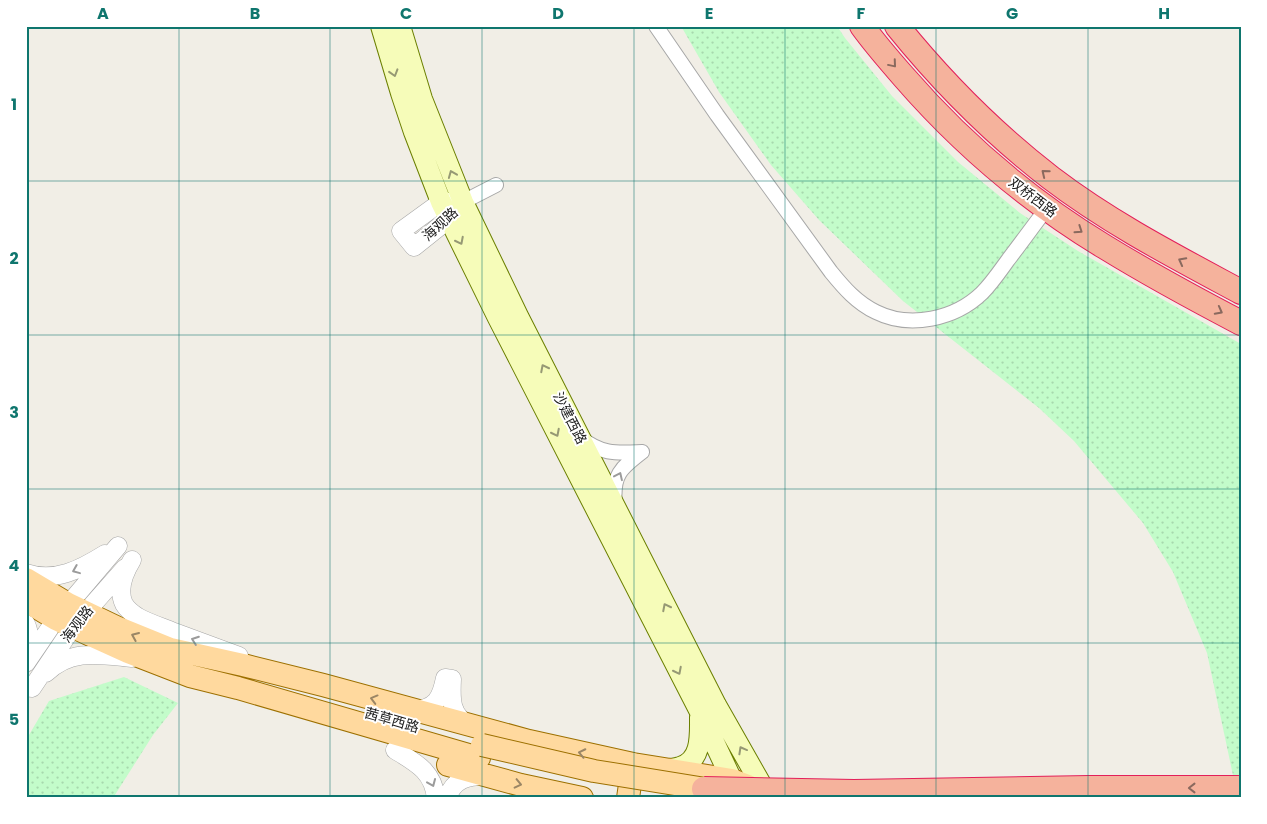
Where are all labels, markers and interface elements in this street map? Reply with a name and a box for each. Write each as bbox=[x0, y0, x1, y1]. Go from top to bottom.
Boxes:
text: A bbox=[97, 2, 109, 25]
text: B bbox=[250, 2, 260, 25]
text: C bbox=[400, 2, 412, 25]
text: D bbox=[552, 2, 564, 25]
text: E bbox=[705, 2, 713, 25]
text: F bbox=[857, 2, 866, 25]
text: G bbox=[1006, 2, 1018, 25]
text: H bbox=[1158, 2, 1170, 25]
one-way arrow bbox=[887, 59, 896, 68]
one-way arrow bbox=[389, 68, 399, 77]
text: 1 bbox=[11, 93, 17, 116]
one-way arrow bbox=[447, 170, 458, 179]
one-way arrow bbox=[1042, 170, 1051, 179]
street label: 双桥西路 bbox=[1005, 172, 1061, 222]
street label: 海观路 bbox=[418, 203, 462, 245]
one-way arrow bbox=[1073, 224, 1082, 233]
one-way arrow bbox=[453, 235, 463, 244]
text: 2 bbox=[9, 247, 19, 270]
one-way arrow bbox=[1178, 257, 1187, 267]
one-way arrow bbox=[1214, 305, 1223, 315]
one-way arrow bbox=[540, 364, 550, 373]
street label: 沙建西路 bbox=[548, 389, 592, 447]
text: 3 bbox=[9, 401, 19, 424]
one-way arrow bbox=[550, 427, 560, 436]
one-way arrow bbox=[612, 472, 623, 481]
text: 4 bbox=[9, 554, 20, 577]
one-way arrow bbox=[72, 564, 80, 574]
street label: 海观路 bbox=[56, 601, 98, 647]
one-way arrow bbox=[662, 603, 672, 612]
one-way arrow bbox=[131, 631, 140, 642]
one-way arrow bbox=[191, 636, 199, 646]
one-way arrow bbox=[672, 665, 682, 674]
one-way arrow bbox=[369, 694, 378, 705]
street label: 茜草西路 bbox=[362, 703, 422, 737]
text: 5 bbox=[9, 708, 19, 731]
one-way arrow bbox=[738, 747, 748, 756]
one-way arrow bbox=[577, 748, 586, 759]
one-way arrow bbox=[426, 778, 436, 787]
one-way arrow bbox=[514, 778, 523, 789]
one-way arrow bbox=[1188, 783, 1196, 793]

